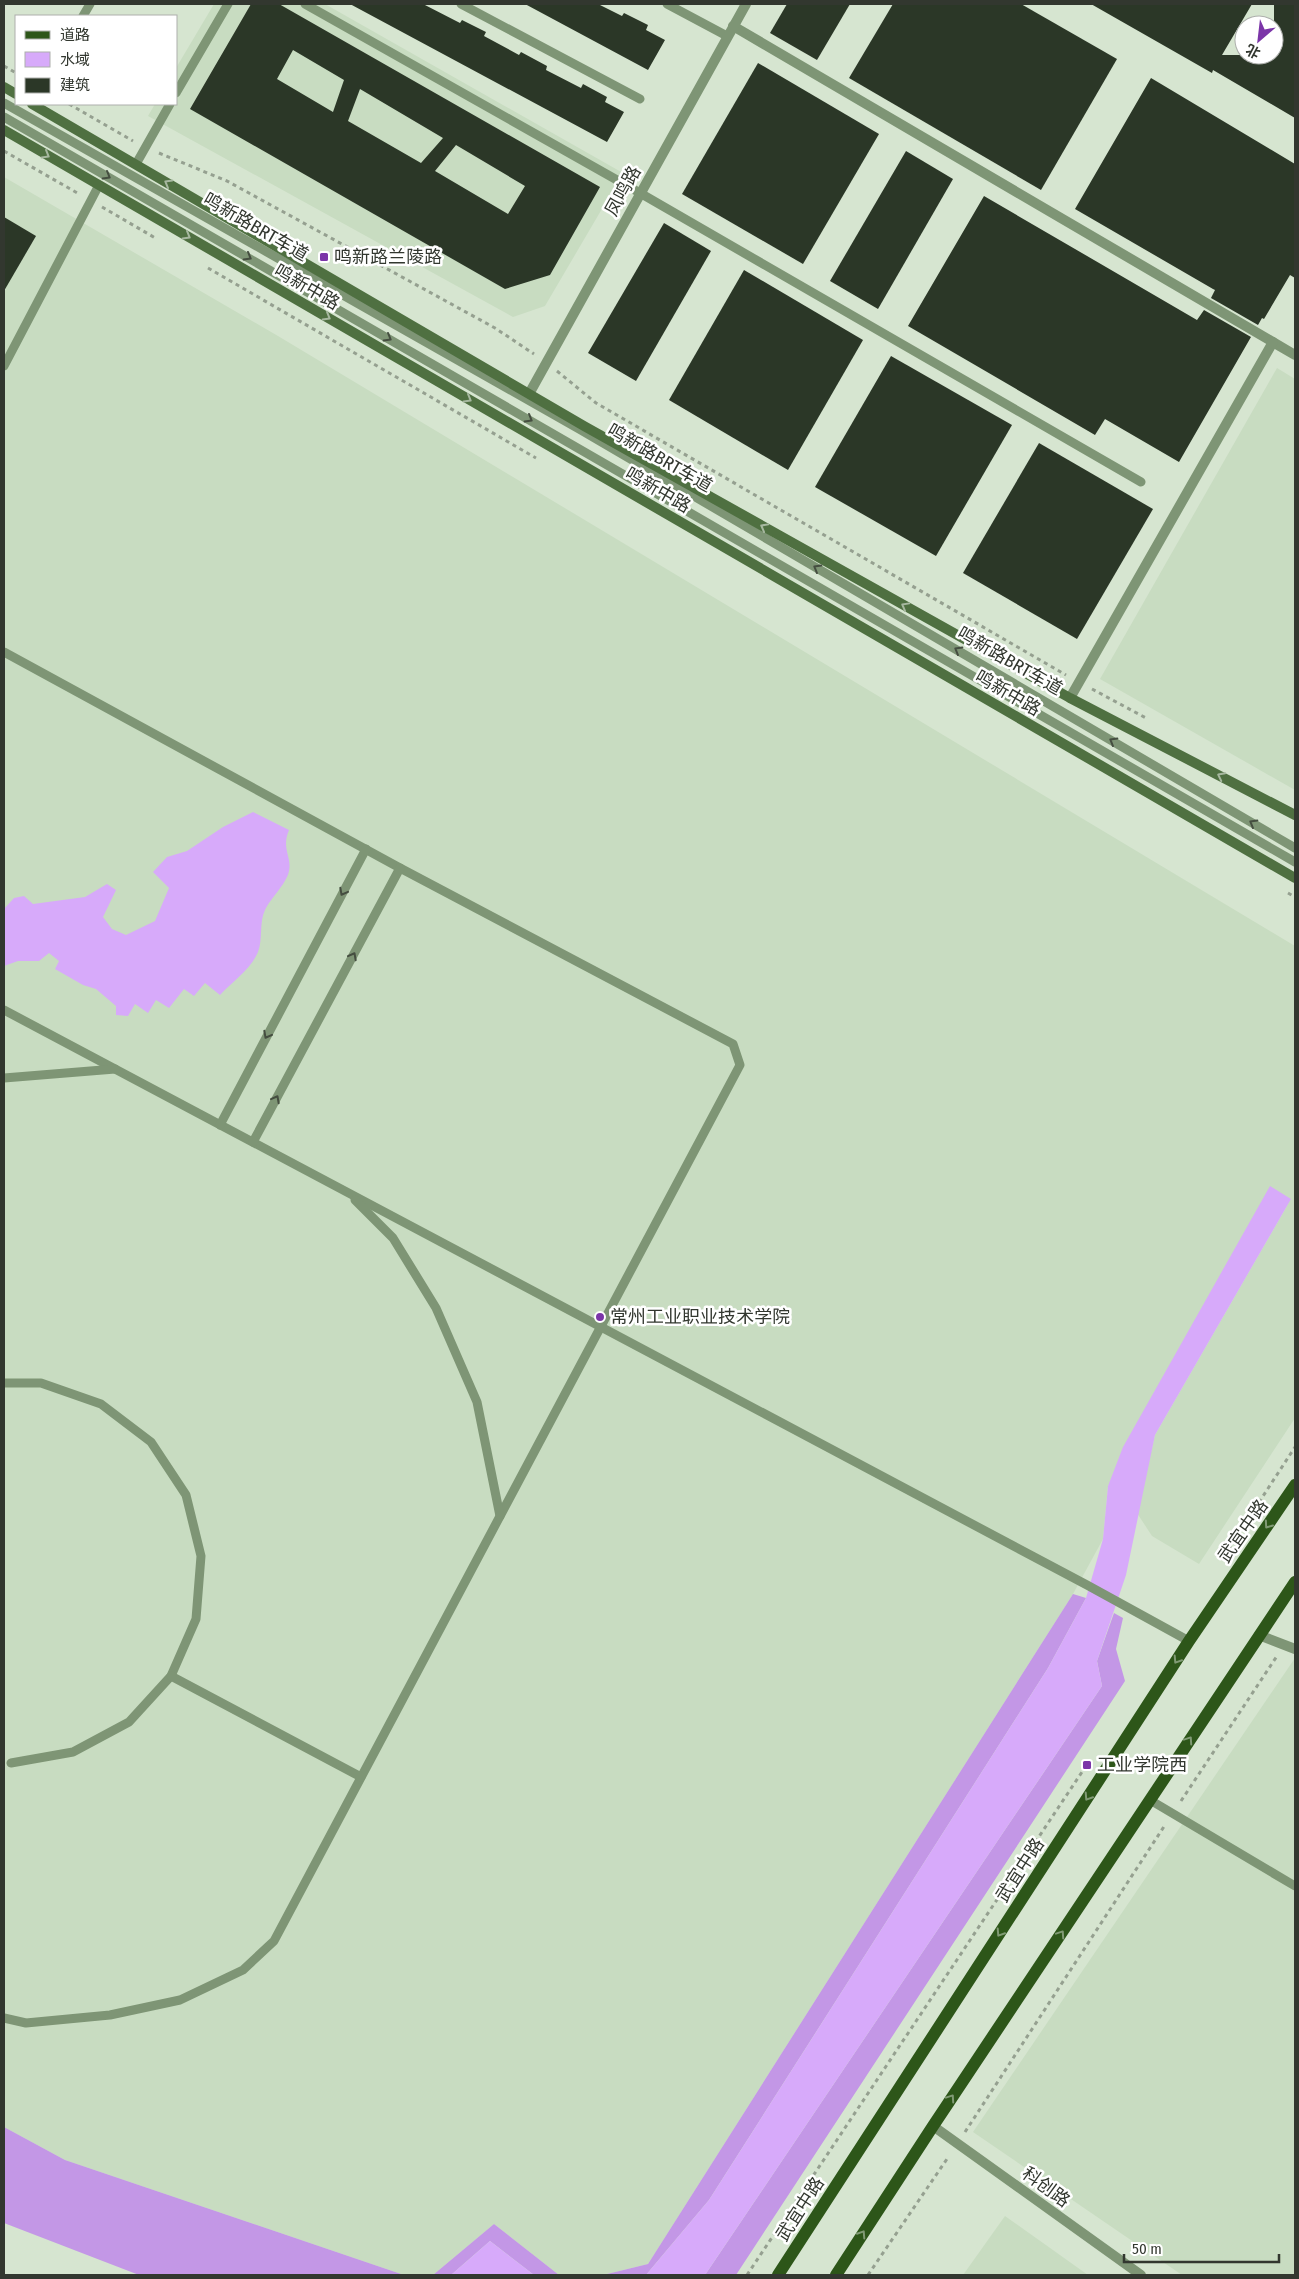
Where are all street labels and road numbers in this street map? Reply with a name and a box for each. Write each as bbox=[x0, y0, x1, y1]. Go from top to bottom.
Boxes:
street label: 凤鸣路 bbox=[600, 162, 646, 220]
street label: 鸣新路BRT车道 bbox=[200, 188, 312, 266]
street label: 鸣新中路 bbox=[270, 259, 344, 315]
street label: 鸣新路BRT车道 bbox=[604, 419, 716, 497]
street label: 鸣新中路 bbox=[621, 462, 695, 518]
street label: 鸣新路BRT车道 bbox=[954, 622, 1066, 700]
street label: 鸣新中路 bbox=[971, 665, 1045, 721]
street label: 武宜中路 bbox=[1213, 1495, 1273, 1567]
street label: 武宜中路 bbox=[991, 1834, 1049, 1906]
street label: 科创路 bbox=[1018, 2162, 1074, 2212]
street label: 武宜中路 bbox=[771, 2173, 829, 2245]

